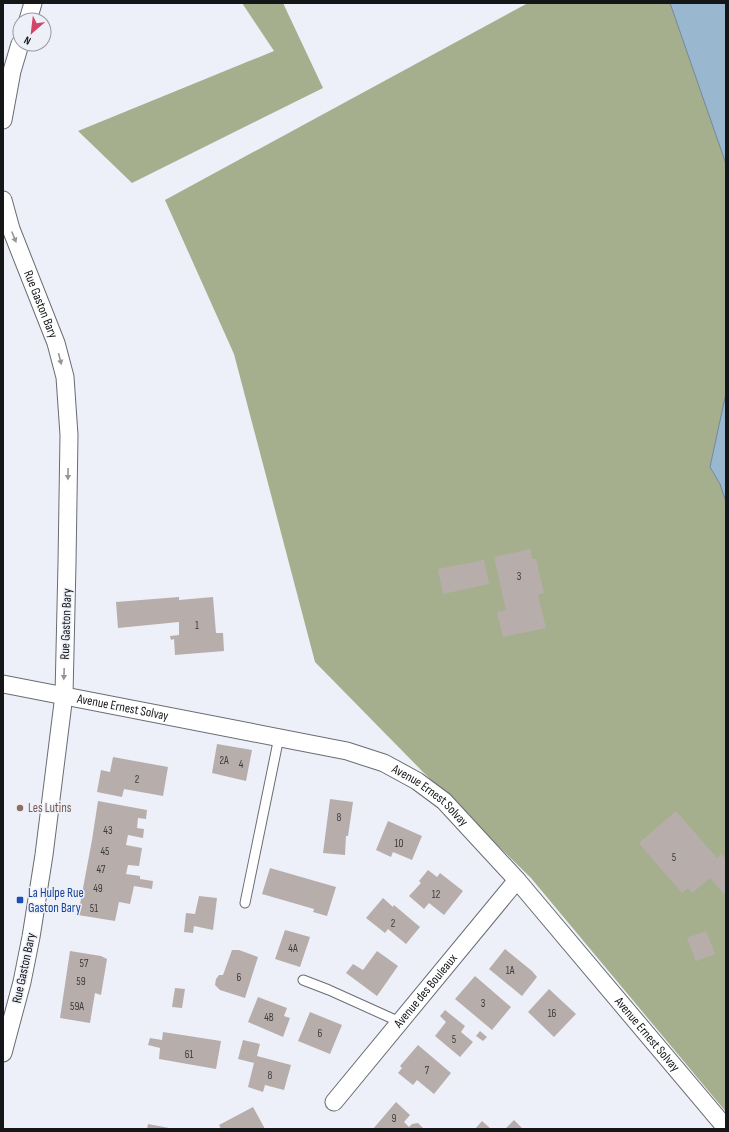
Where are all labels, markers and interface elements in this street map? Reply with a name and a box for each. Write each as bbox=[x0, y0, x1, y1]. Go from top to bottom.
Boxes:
north arrow bbox=[12, 12, 52, 52]
text: N bbox=[22, 33, 33, 48]
one-way arrow bbox=[12, 232, 18, 244]
street label: Rue Gaston Bary bbox=[20, 268, 61, 340]
one-way arrow bbox=[57, 353, 63, 365]
one-way arrow bbox=[65, 468, 72, 480]
house number: 3 bbox=[517, 570, 522, 583]
street label: Rue Gaston Bary bbox=[57, 588, 75, 660]
house number: 1 bbox=[195, 619, 199, 632]
one-way arrow bbox=[61, 668, 67, 681]
street label: Avenue Ernest Solvay bbox=[75, 690, 170, 724]
house number: 2A bbox=[219, 754, 229, 767]
house number: 4 bbox=[239, 758, 244, 771]
street label: Avenue Ernest Solvay bbox=[388, 760, 471, 830]
house number: 2 bbox=[135, 773, 140, 786]
place label: Les Lutins bbox=[28, 800, 72, 816]
marker: Les Lutins bbox=[15, 803, 25, 813]
house number: 8 bbox=[337, 811, 342, 824]
house number: 43 bbox=[103, 824, 113, 837]
house number: 10 bbox=[395, 837, 403, 850]
house number: 45 bbox=[100, 845, 110, 858]
house number: 5 bbox=[672, 851, 676, 864]
house number: 47 bbox=[97, 863, 106, 876]
house number: 49 bbox=[93, 882, 103, 895]
place label: La Hulpe Rue Gaston Bary bbox=[28, 885, 84, 916]
house number: 12 bbox=[432, 888, 441, 901]
marker: La Hulpe Rue Gaston Bary bbox=[15, 895, 25, 905]
house number: 51 bbox=[90, 902, 98, 915]
house number: 2 bbox=[391, 917, 396, 930]
street label: Rue Gaston Bary bbox=[9, 931, 39, 1005]
house number: 4A bbox=[288, 942, 298, 955]
street label: Avenue des Bouleaux bbox=[390, 951, 461, 1032]
house number: 57 bbox=[80, 957, 89, 970]
house number: 1A bbox=[506, 964, 515, 977]
house number: 6 bbox=[237, 971, 242, 984]
house number: 59 bbox=[76, 975, 86, 988]
street label: Avenue Ernest Solvay bbox=[610, 993, 683, 1075]
house number: 3 bbox=[481, 997, 486, 1010]
house number: 59A bbox=[70, 1000, 84, 1013]
house number: 16 bbox=[548, 1007, 557, 1020]
house number: 4B bbox=[264, 1011, 274, 1024]
house number: 6 bbox=[318, 1027, 323, 1040]
house number: 5 bbox=[452, 1033, 456, 1046]
house number: 61 bbox=[185, 1048, 193, 1061]
house number: 7 bbox=[425, 1064, 430, 1077]
house number: 8 bbox=[268, 1069, 273, 1082]
house number: 9 bbox=[392, 1112, 397, 1125]

